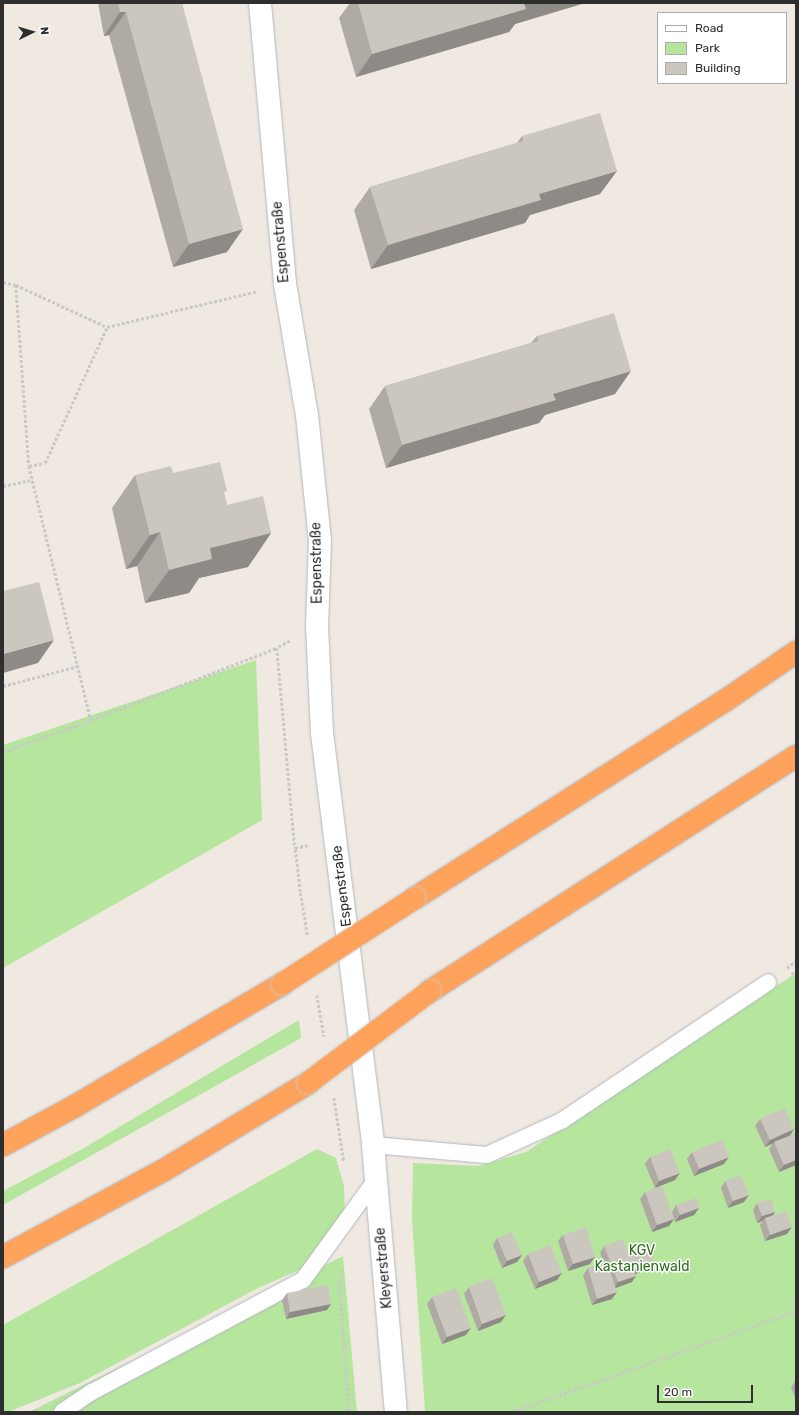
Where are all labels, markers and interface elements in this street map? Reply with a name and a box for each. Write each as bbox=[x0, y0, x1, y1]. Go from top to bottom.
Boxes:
north arrow bbox=[12, 12, 52, 52]
legend bbox=[657, 12, 787, 84]
text: Road bbox=[695, 21, 723, 35]
text: N bbox=[38, 26, 51, 35]
text: Park bbox=[695, 41, 720, 55]
text: Building bbox=[695, 61, 741, 75]
street label: Espenstraße bbox=[269, 200, 293, 284]
street label: Espenstraße bbox=[308, 522, 326, 604]
street label: Espenstraße bbox=[329, 844, 355, 928]
street label: Kleyerstraße bbox=[372, 1227, 396, 1309]
park label: KGV Kastanienwald bbox=[595, 1243, 689, 1276]
scale bar bbox=[659, 1377, 755, 1403]
text: 20 m bbox=[664, 1385, 692, 1399]

